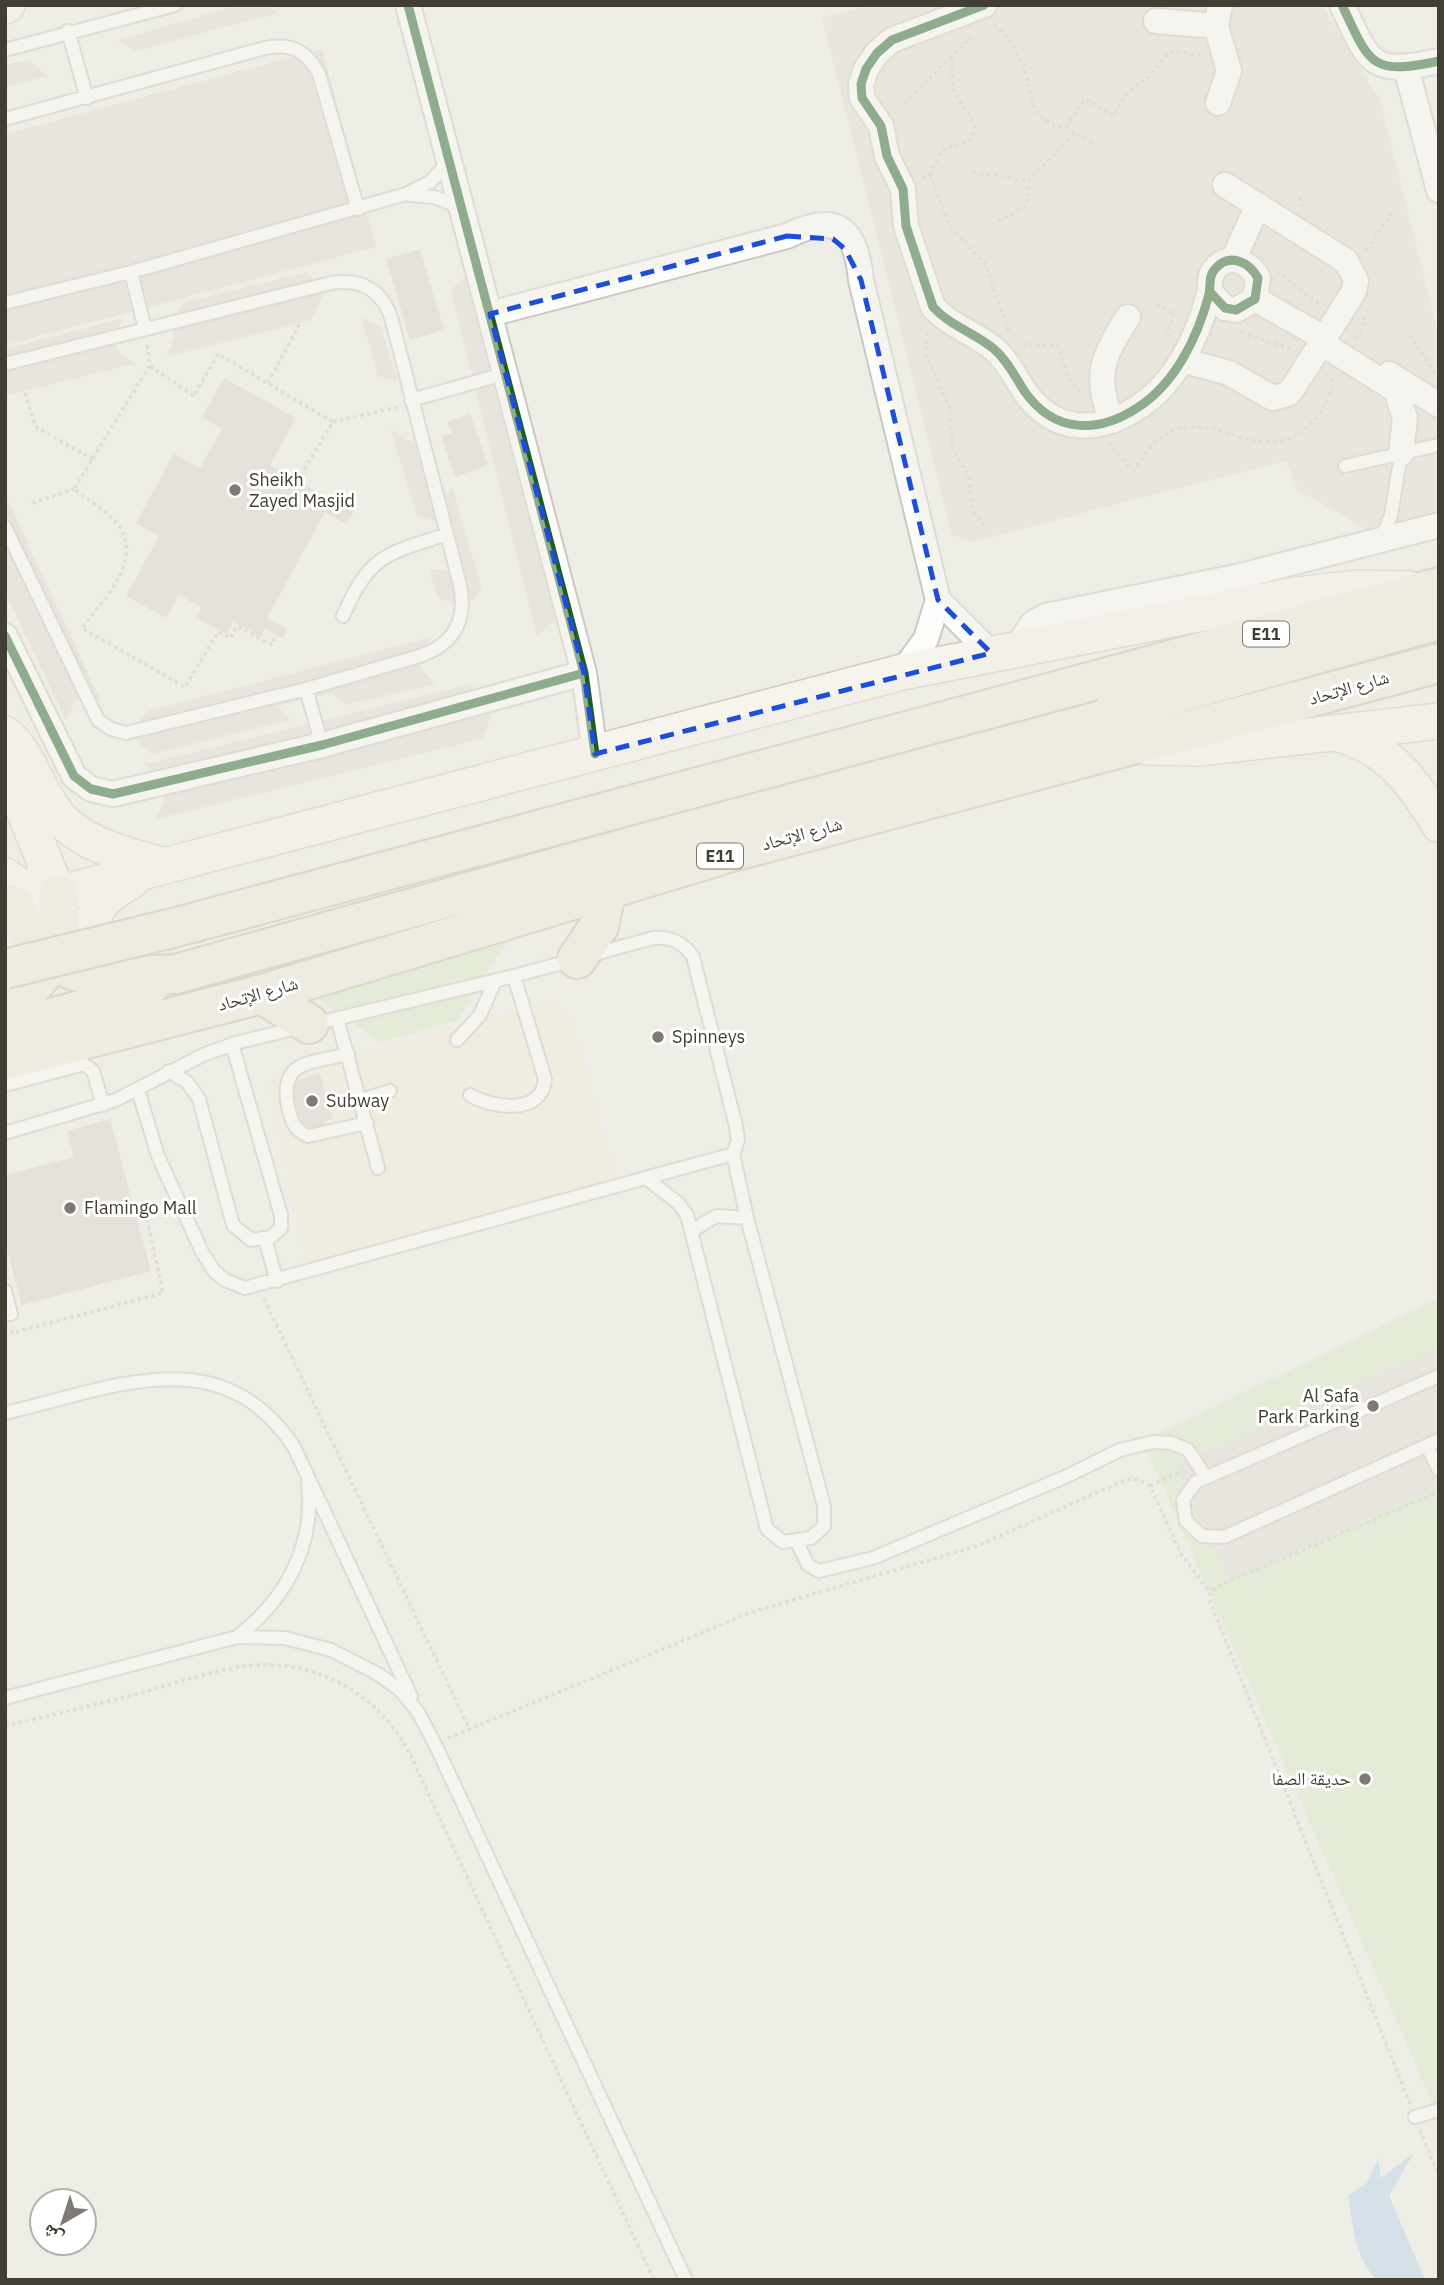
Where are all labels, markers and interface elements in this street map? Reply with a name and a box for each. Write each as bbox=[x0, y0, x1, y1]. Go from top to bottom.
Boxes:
place label: Sheikh Zayed Masjid bbox=[249, 468, 355, 512]
marker: Sheikh Zayed Masjid bbox=[227, 482, 243, 498]
road number: E11 bbox=[1243, 622, 1289, 646]
street label: شارع الإتحاد bbox=[1306, 665, 1392, 710]
street label: شارع الإتحاد bbox=[759, 812, 845, 855]
road number: E11 bbox=[697, 844, 743, 869]
street label: شارع الإتحاد bbox=[215, 971, 301, 1016]
place label: Spinneys bbox=[672, 1025, 745, 1048]
marker: Spinneys bbox=[650, 1029, 666, 1045]
place label: Subway bbox=[326, 1089, 389, 1112]
marker: Subway bbox=[304, 1093, 320, 1109]
place label: Flamingo Mall bbox=[84, 1196, 197, 1219]
marker: Flamingo Mall bbox=[62, 1200, 78, 1216]
place label: Al Safa Park Parking bbox=[1258, 1384, 1359, 1428]
marker: Al Safa Park Parking bbox=[1365, 1398, 1381, 1414]
place label: حديقة الصفا bbox=[1272, 1767, 1351, 1790]
marker: حديقة الصفا bbox=[1357, 1771, 1373, 1787]
north arrow bbox=[28, 2187, 98, 2257]
text: ش bbox=[37, 2220, 68, 2251]

